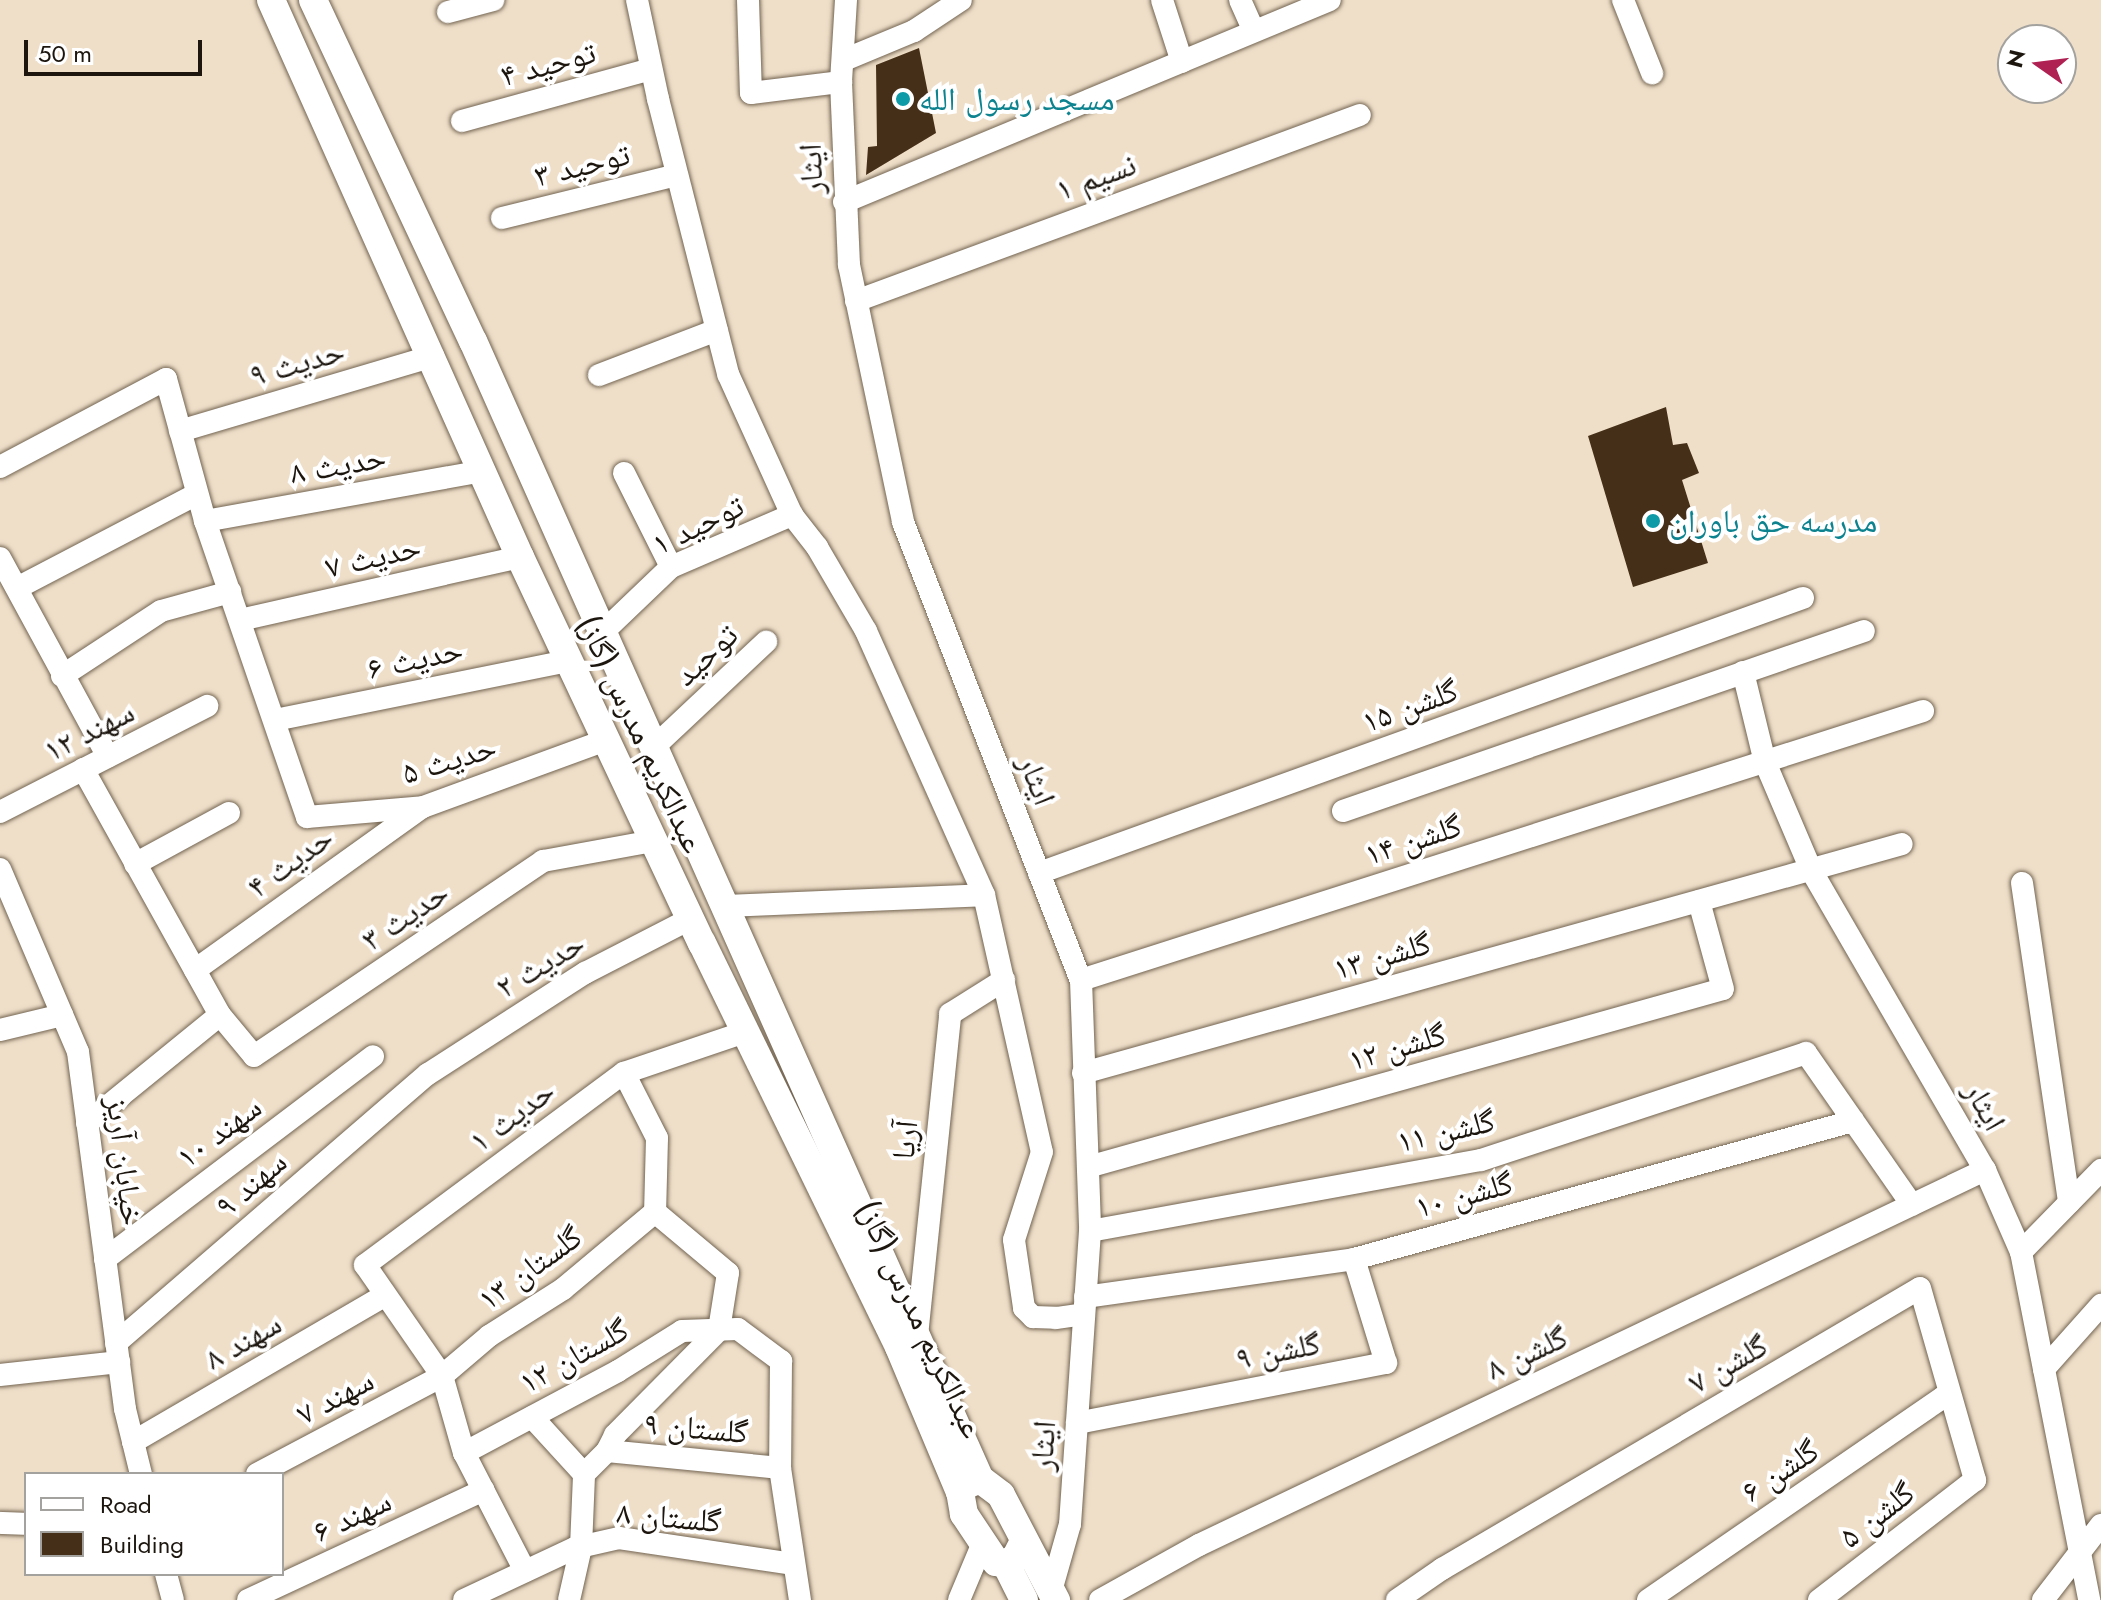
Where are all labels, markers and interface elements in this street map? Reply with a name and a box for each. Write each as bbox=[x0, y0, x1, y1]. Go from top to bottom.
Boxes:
scale bar bbox=[28, 24, 206, 74]
north arrow bbox=[1997, 24, 2077, 104]
street label: توحید ۴ bbox=[496, 33, 600, 95]
text: 50 m bbox=[38, 36, 92, 71]
text: N bbox=[1998, 46, 2033, 71]
place label: مسجد رسول الله bbox=[919, 80, 1115, 118]
marker: مسجد رسول الله bbox=[894, 90, 912, 108]
street label: توحید ۳ bbox=[530, 135, 634, 195]
street label: ایثار bbox=[791, 143, 831, 195]
street label: نسیم ۱ bbox=[1051, 145, 1141, 209]
street label: حدیث ۹ bbox=[245, 331, 349, 395]
street label: حدیث ۸ bbox=[287, 438, 389, 492]
street label: توحید ۱ bbox=[646, 486, 750, 564]
place label: مدرسه حق باوران bbox=[1669, 502, 1877, 540]
marker: مدرسه حق باوران bbox=[1644, 512, 1662, 530]
street label: حدیث ۷ bbox=[322, 527, 424, 587]
street label: عبدالکریم مدرس (گاز) bbox=[569, 609, 713, 859]
street label: توحید bbox=[666, 616, 746, 694]
street label: حدیث ۶ bbox=[364, 630, 466, 688]
street label: گلشن ۱۵ bbox=[1357, 671, 1463, 741]
street label: سهند ۱۲ bbox=[37, 692, 141, 770]
street label: حدیث ۵ bbox=[397, 728, 501, 792]
street label: ایثار bbox=[1010, 750, 1064, 810]
street label: گلشن ۱۴ bbox=[1360, 806, 1466, 874]
street label: حدیث ۴ bbox=[240, 818, 340, 906]
street label: حدیث ۳ bbox=[354, 873, 456, 959]
street label: حدیث ۲ bbox=[489, 924, 591, 1006]
street label: گلشن ۱۳ bbox=[1329, 924, 1435, 988]
street label: گلشن ۱۲ bbox=[1344, 1015, 1450, 1079]
street label: حدیث ۱ bbox=[462, 1072, 562, 1160]
street label: ایثار bbox=[1956, 1075, 2014, 1137]
street label: سهند ۱۰ bbox=[169, 1088, 269, 1176]
street label: خیابان آریز bbox=[98, 1095, 152, 1227]
street label: گلشن ۱۱ bbox=[1393, 1101, 1499, 1161]
street label: آریا bbox=[884, 1119, 926, 1161]
street label: سهند ۹ bbox=[208, 1143, 294, 1225]
street label: گلشن ۱۰ bbox=[1411, 1164, 1517, 1226]
street label: عبدالکریم مدرس (گاز) bbox=[848, 1194, 992, 1444]
street label: گلستان ۱۳ bbox=[471, 1217, 589, 1319]
street label: سهند ۸ bbox=[198, 1304, 288, 1378]
street label: گلستان ۱۲ bbox=[513, 1310, 635, 1402]
street label: گلشن ۸ bbox=[1480, 1318, 1574, 1388]
street label: گلشن ۹ bbox=[1233, 1324, 1323, 1378]
street label: گلشن ۷ bbox=[1682, 1326, 1774, 1402]
street label: سهند ۷ bbox=[290, 1361, 380, 1433]
street label: گلستان ۹ bbox=[642, 1404, 750, 1452]
street label: ایثار bbox=[1022, 1419, 1064, 1473]
street label: گلشن ۶ bbox=[1734, 1431, 1826, 1511]
legend bbox=[24, 1472, 284, 1576]
street label: گلشن ۵ bbox=[1832, 1474, 1922, 1556]
street label: سهند ۶ bbox=[307, 1481, 397, 1551]
text: Road bbox=[100, 1487, 152, 1522]
street label: گلستان ۸ bbox=[615, 1493, 723, 1541]
text: Building bbox=[100, 1527, 184, 1562]

